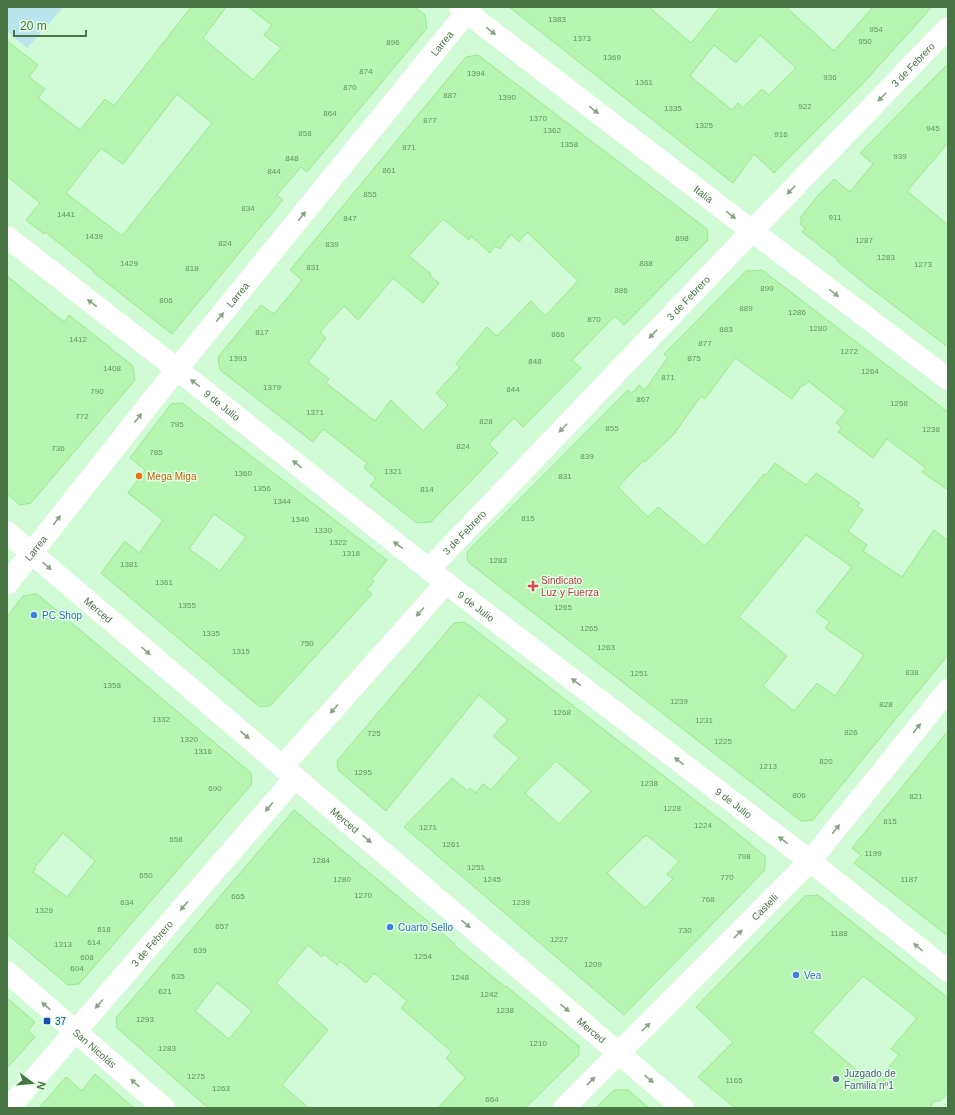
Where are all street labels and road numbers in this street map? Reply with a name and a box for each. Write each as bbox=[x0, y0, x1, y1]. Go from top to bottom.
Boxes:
street label: Larrea bbox=[429, 28, 456, 58]
street label: 3 de Febrero bbox=[889, 40, 937, 89]
street label: Italia bbox=[692, 183, 715, 205]
street label: 3 de Febrero bbox=[665, 273, 713, 323]
street label: Larrea bbox=[224, 280, 252, 310]
street label: 9 de Julio bbox=[202, 388, 242, 423]
street label: 3 de Febrero bbox=[441, 508, 489, 557]
street label: Larrea bbox=[23, 533, 49, 563]
street label: 9 de Julio bbox=[456, 589, 497, 624]
street label: Merced bbox=[82, 595, 114, 625]
street label: 9 de Julio bbox=[713, 786, 754, 821]
street label: Merced bbox=[328, 805, 361, 835]
street label: Castelli bbox=[749, 892, 780, 923]
street label: 3 de Febrero bbox=[129, 918, 175, 969]
street label: Merced bbox=[575, 1015, 608, 1045]
street label: San Nicolás bbox=[71, 1027, 118, 1070]

